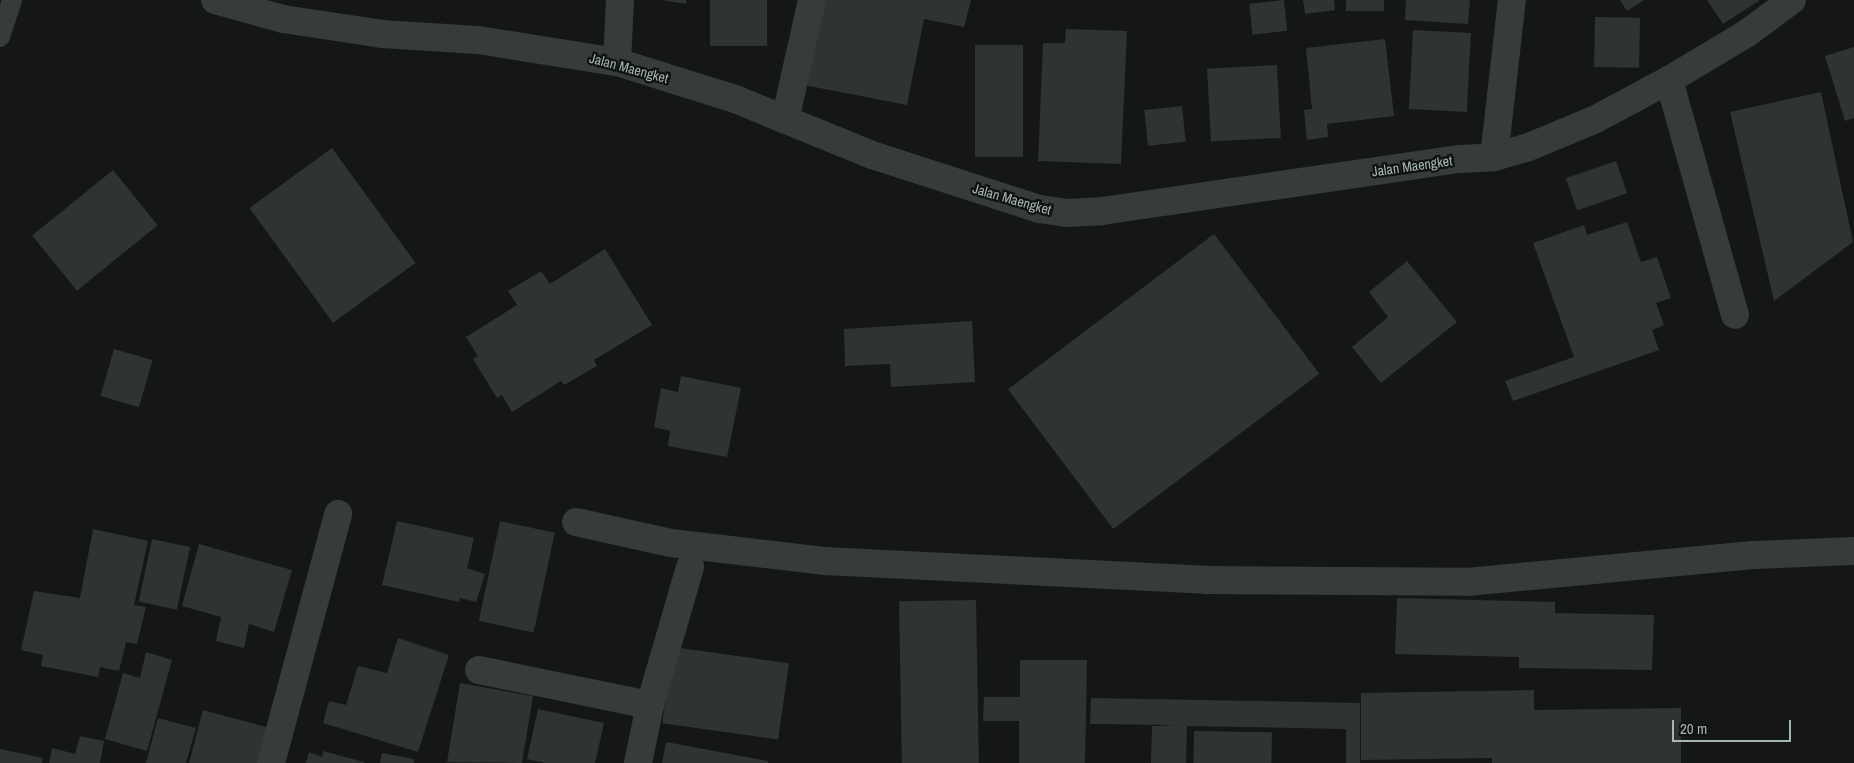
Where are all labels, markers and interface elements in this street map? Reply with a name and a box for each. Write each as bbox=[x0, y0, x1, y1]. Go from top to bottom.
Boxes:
street label: Jalan Maengket bbox=[588, 49, 670, 87]
street label: Jalan Maengket bbox=[1371, 152, 1453, 180]
street label: Jalan Maengket bbox=[971, 180, 1053, 218]
scale bar bbox=[1674, 710, 1793, 742]
text: 20 m bbox=[1680, 718, 1707, 739]

